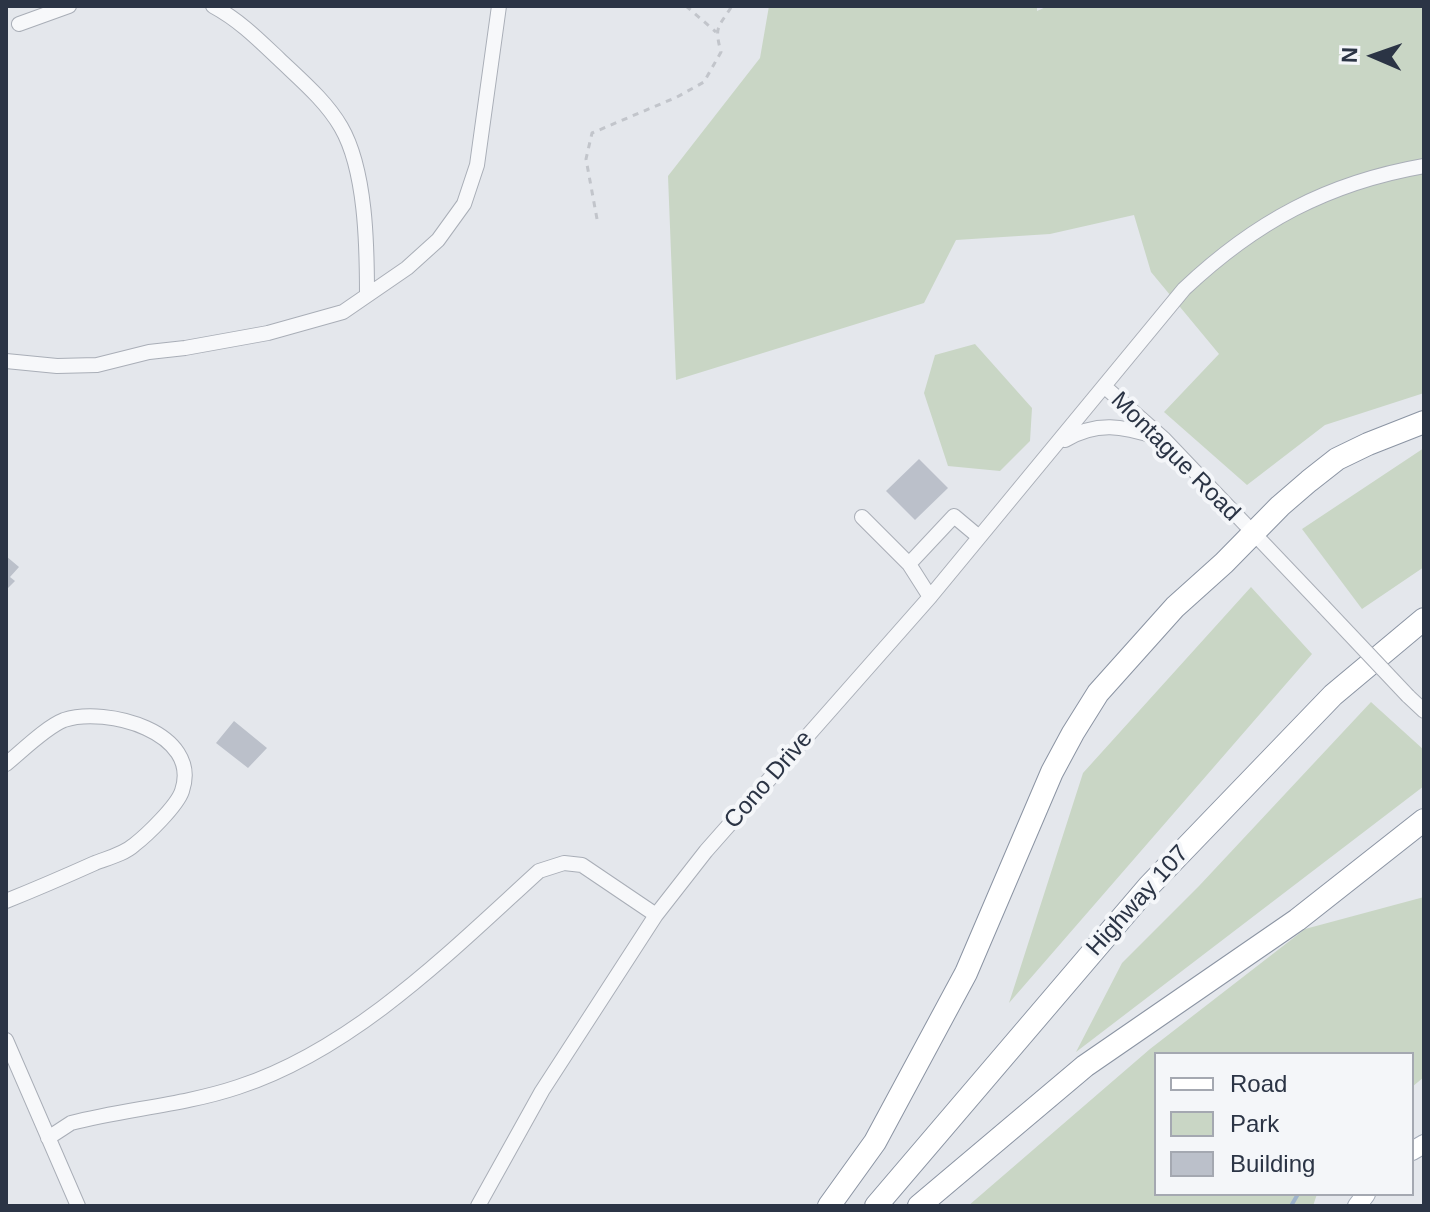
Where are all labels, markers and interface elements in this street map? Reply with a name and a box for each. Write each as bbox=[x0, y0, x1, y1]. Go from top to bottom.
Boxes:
north arrow bbox=[1334, 16, 1414, 96]
text: N bbox=[1337, 47, 1362, 64]
street label: Montague Road bbox=[1104, 386, 1246, 528]
street label: Cono Drive bbox=[719, 725, 819, 835]
street label: Highway 107 bbox=[1081, 840, 1195, 962]
legend bbox=[1154, 1052, 1414, 1196]
text: Road bbox=[1230, 1070, 1287, 1097]
text: Park bbox=[1230, 1110, 1279, 1137]
text: Building bbox=[1230, 1150, 1315, 1177]

